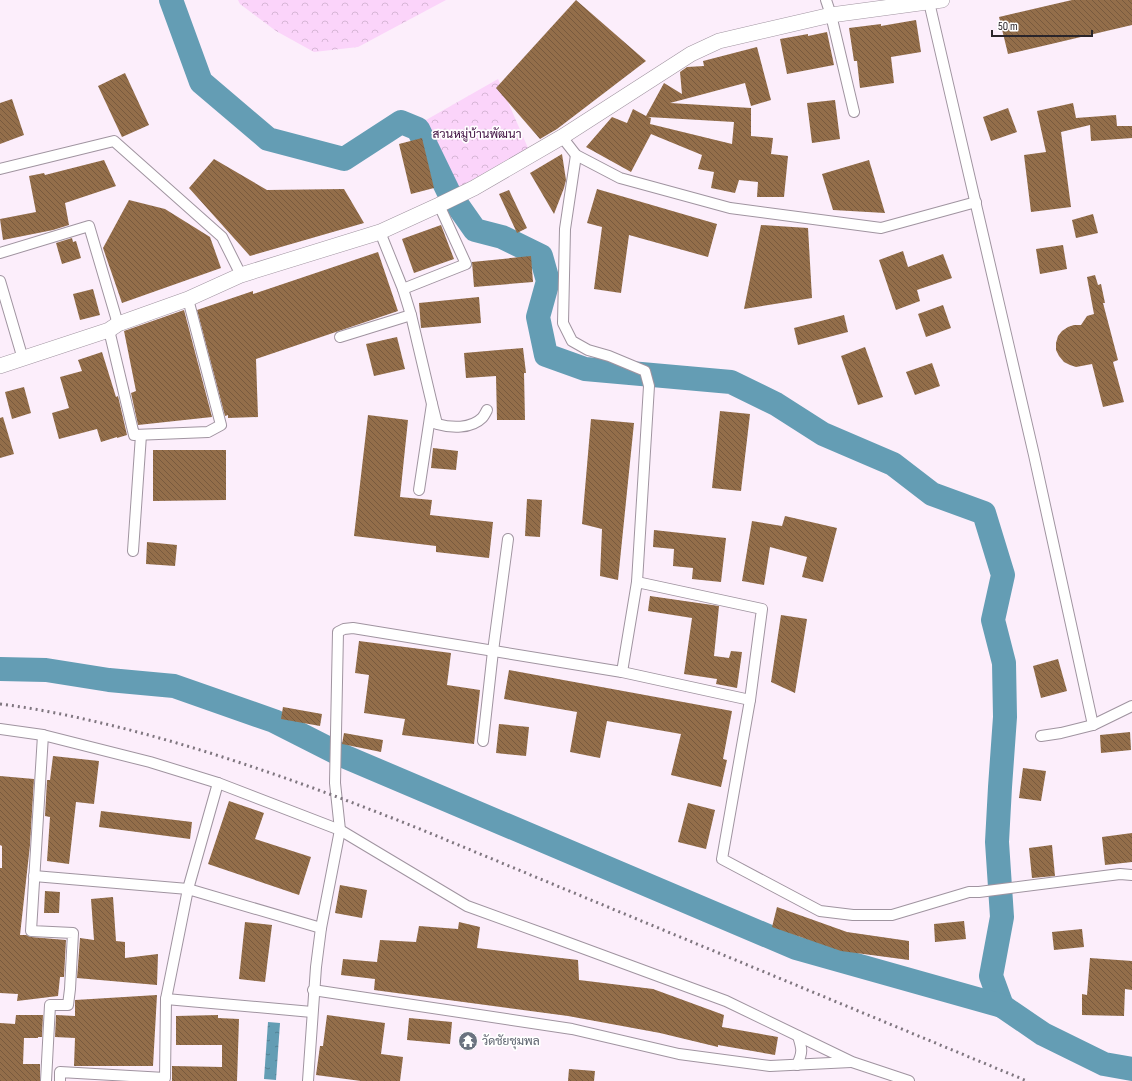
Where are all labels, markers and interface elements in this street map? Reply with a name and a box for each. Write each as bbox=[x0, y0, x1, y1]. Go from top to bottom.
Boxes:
scale bar bbox=[992, 12, 1092, 38]
text: 50 m bbox=[998, 19, 1018, 34]
park label: สวนหมู่บ้านพัฒนา bbox=[432, 127, 522, 142]
temple icon: วัดชัยชุมพล bbox=[457, 1030, 479, 1052]
place label: วัดชัยชุมพล bbox=[482, 1034, 540, 1050]

